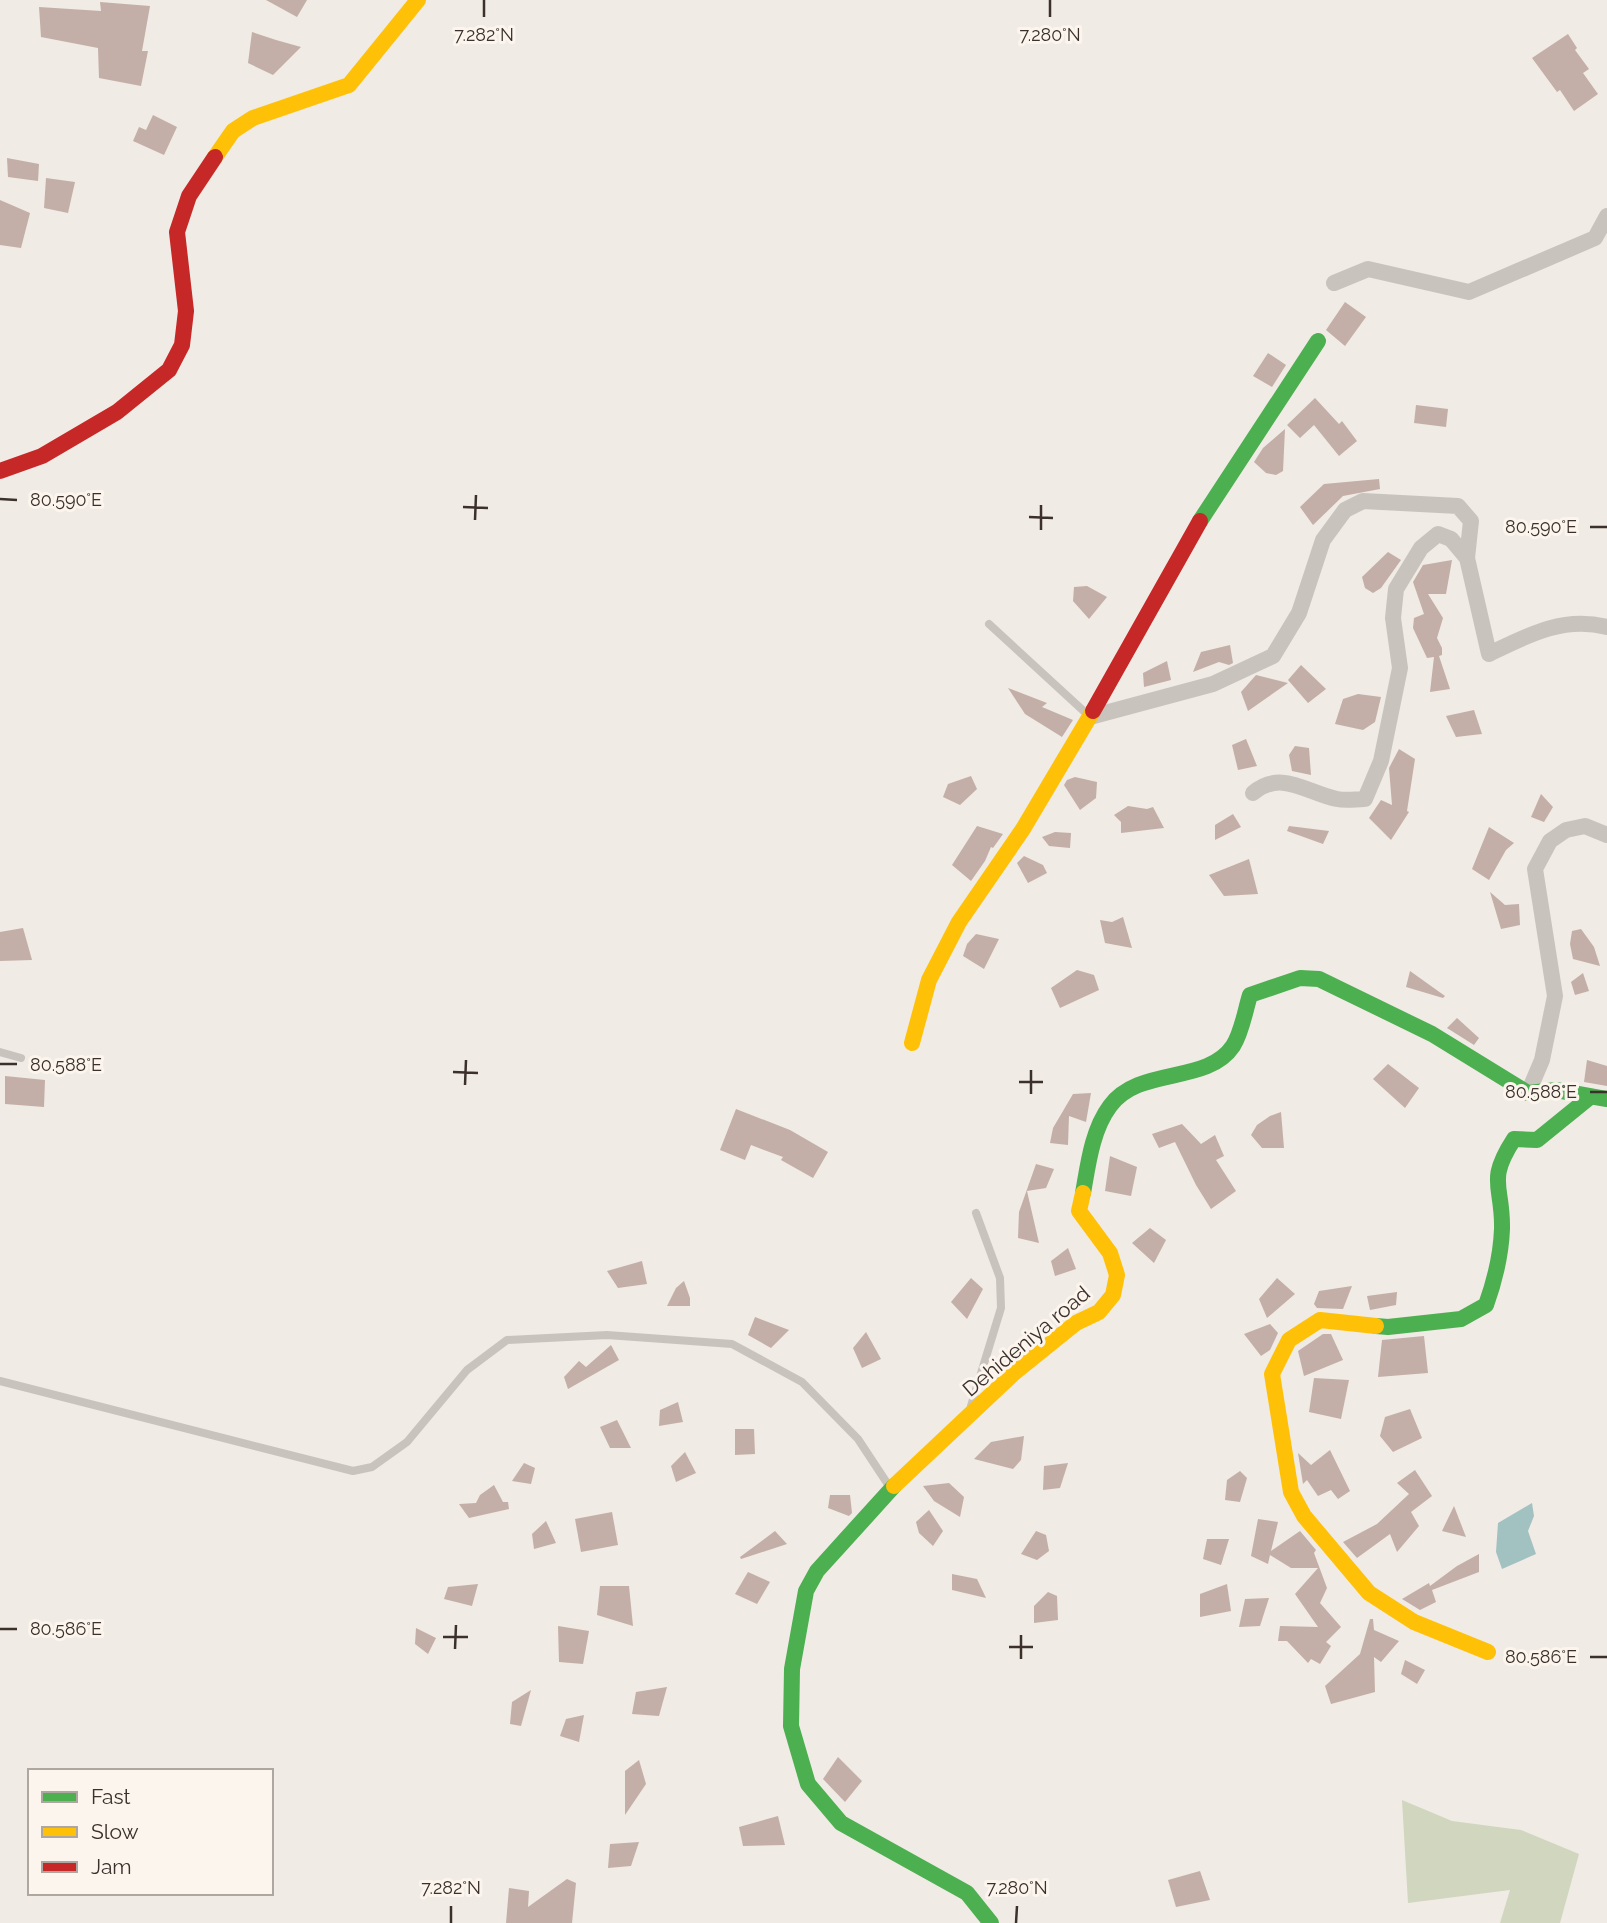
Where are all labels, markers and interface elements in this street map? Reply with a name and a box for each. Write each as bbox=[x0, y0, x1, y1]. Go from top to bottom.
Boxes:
text: 7.282°N bbox=[454, 24, 514, 45]
text: 7.280°N bbox=[1019, 24, 1081, 45]
text: 80.590°E bbox=[30, 489, 102, 510]
text: 80.590°E bbox=[1505, 516, 1577, 537]
text: 80.588°E bbox=[30, 1054, 102, 1075]
text: 80.588°E bbox=[1505, 1081, 1577, 1102]
street label: Dehideniya road bbox=[957, 1281, 1095, 1401]
text: 80.586°E bbox=[30, 1618, 102, 1639]
text: 80.586°E bbox=[1505, 1646, 1577, 1667]
legend bbox=[28, 1769, 273, 1895]
text: Fast bbox=[91, 1784, 131, 1809]
text: Slow bbox=[91, 1819, 139, 1844]
text: Jam bbox=[91, 1854, 132, 1879]
text: 7.282°N bbox=[421, 1877, 481, 1898]
text: 7.280°N bbox=[986, 1877, 1048, 1898]

